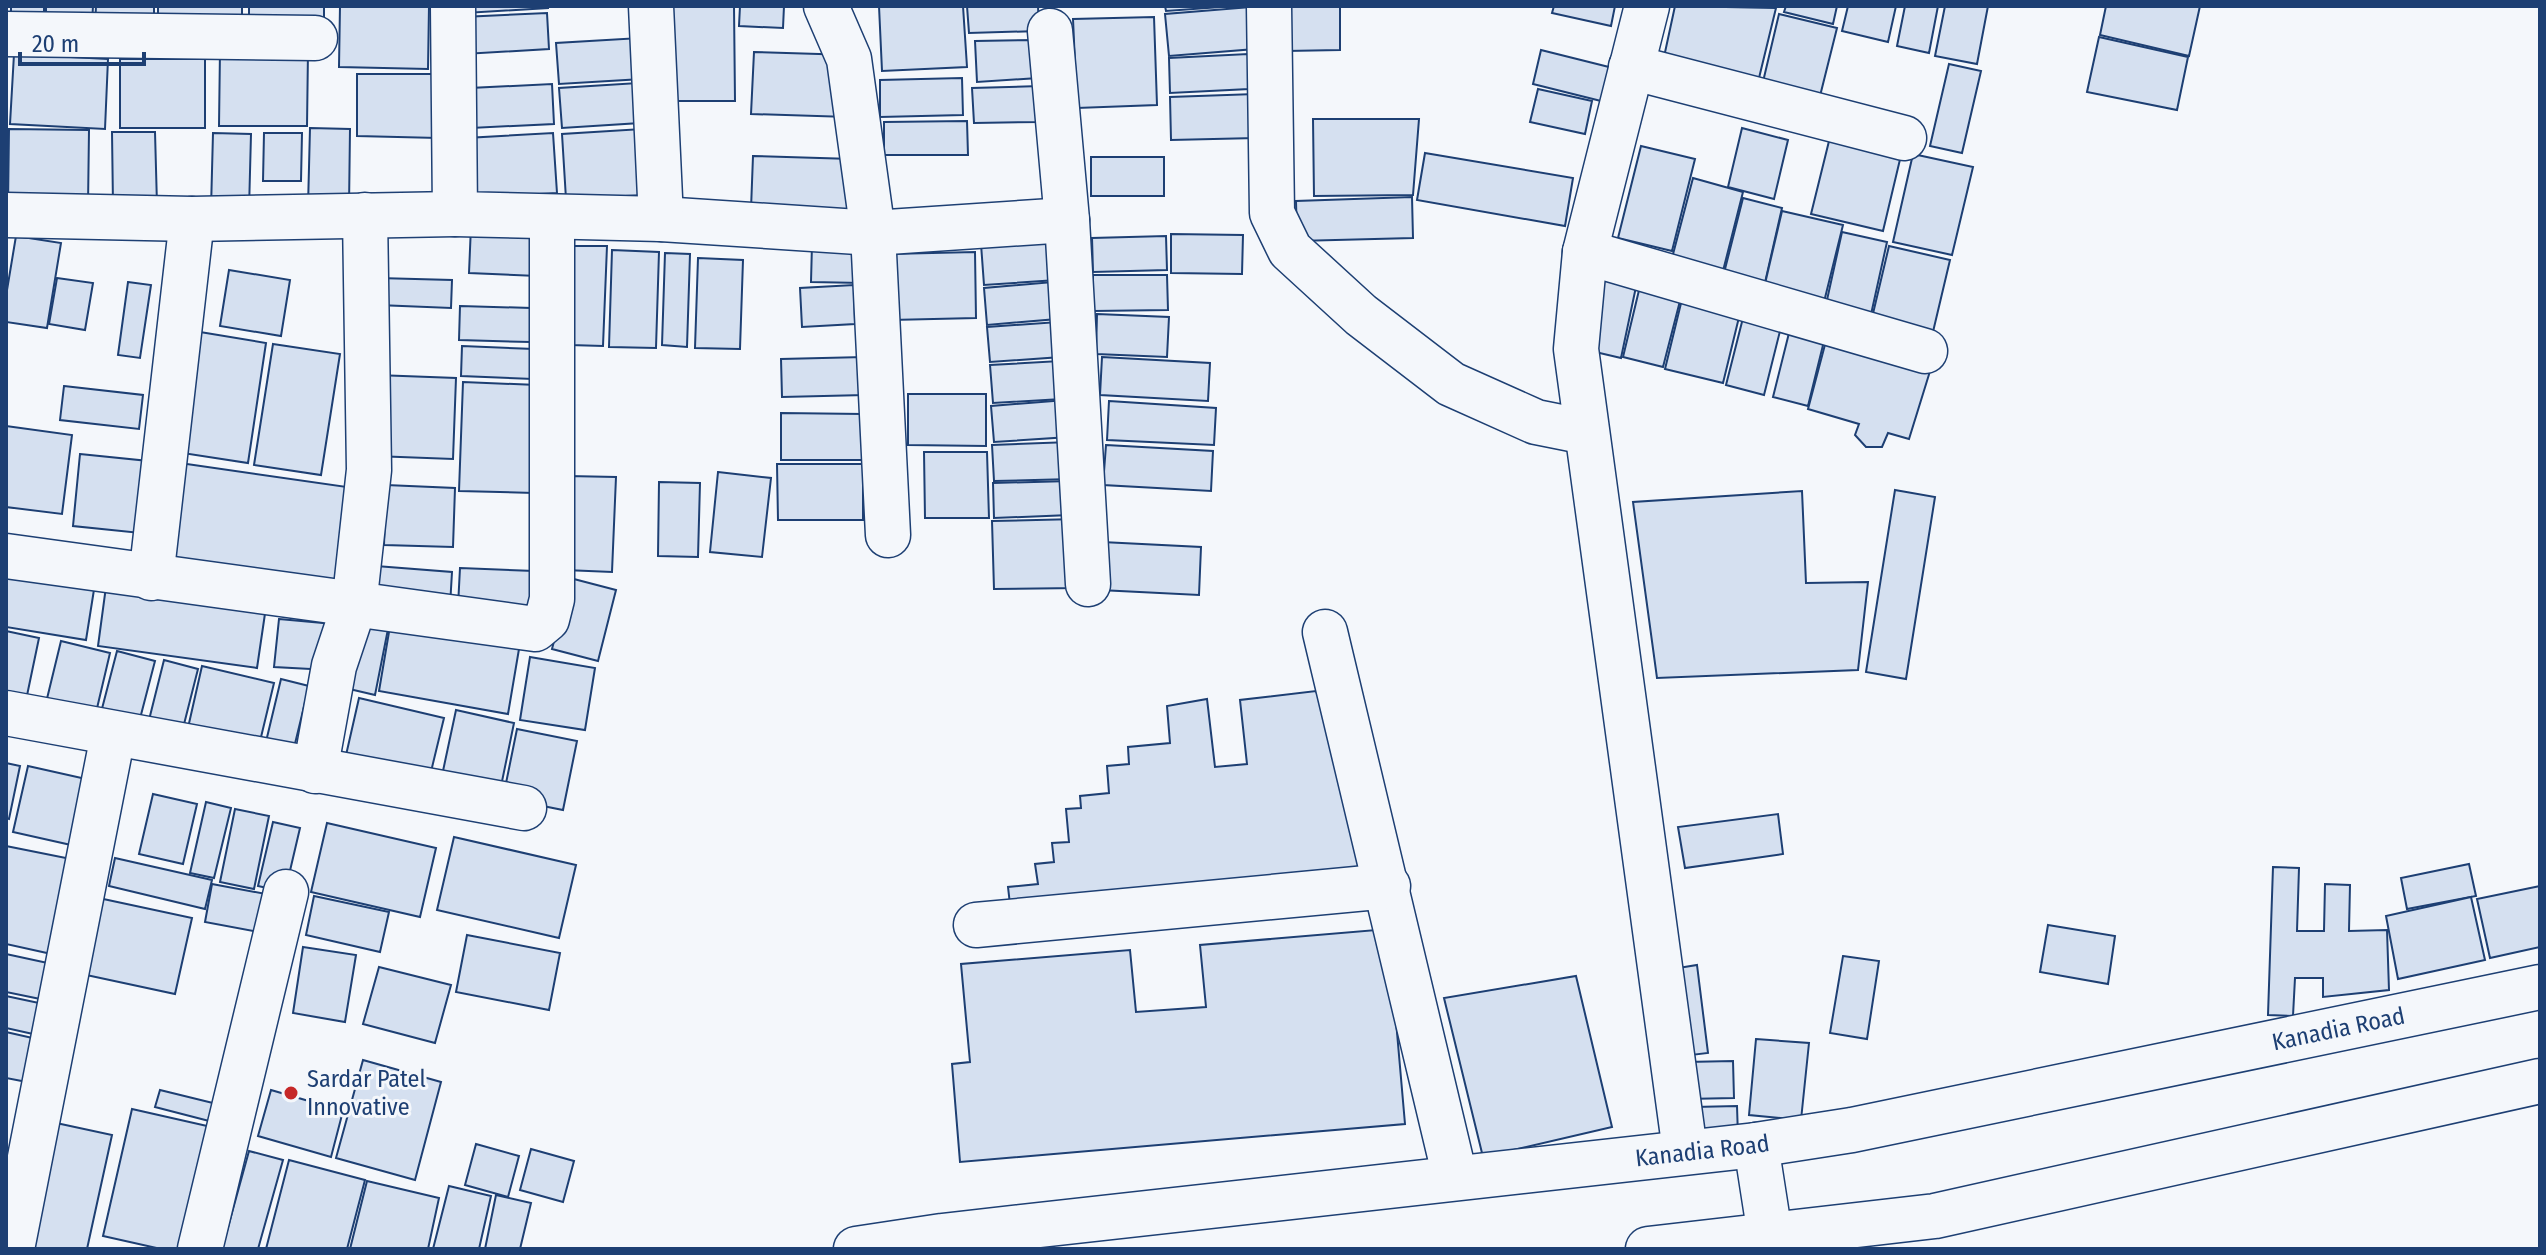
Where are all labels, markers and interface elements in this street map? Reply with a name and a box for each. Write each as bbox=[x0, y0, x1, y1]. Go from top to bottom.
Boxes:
scale bar bbox=[20, 16, 144, 66]
text: 20 m bbox=[32, 30, 79, 58]
street label: Kanadia Road bbox=[2270, 1001, 2407, 1056]
place label: Sardar Patel Innovative bbox=[307, 1065, 426, 1121]
marker: Sardar Patel Innovative bbox=[282, 1084, 300, 1102]
street label: Kanadia Road bbox=[1634, 1129, 1771, 1172]

